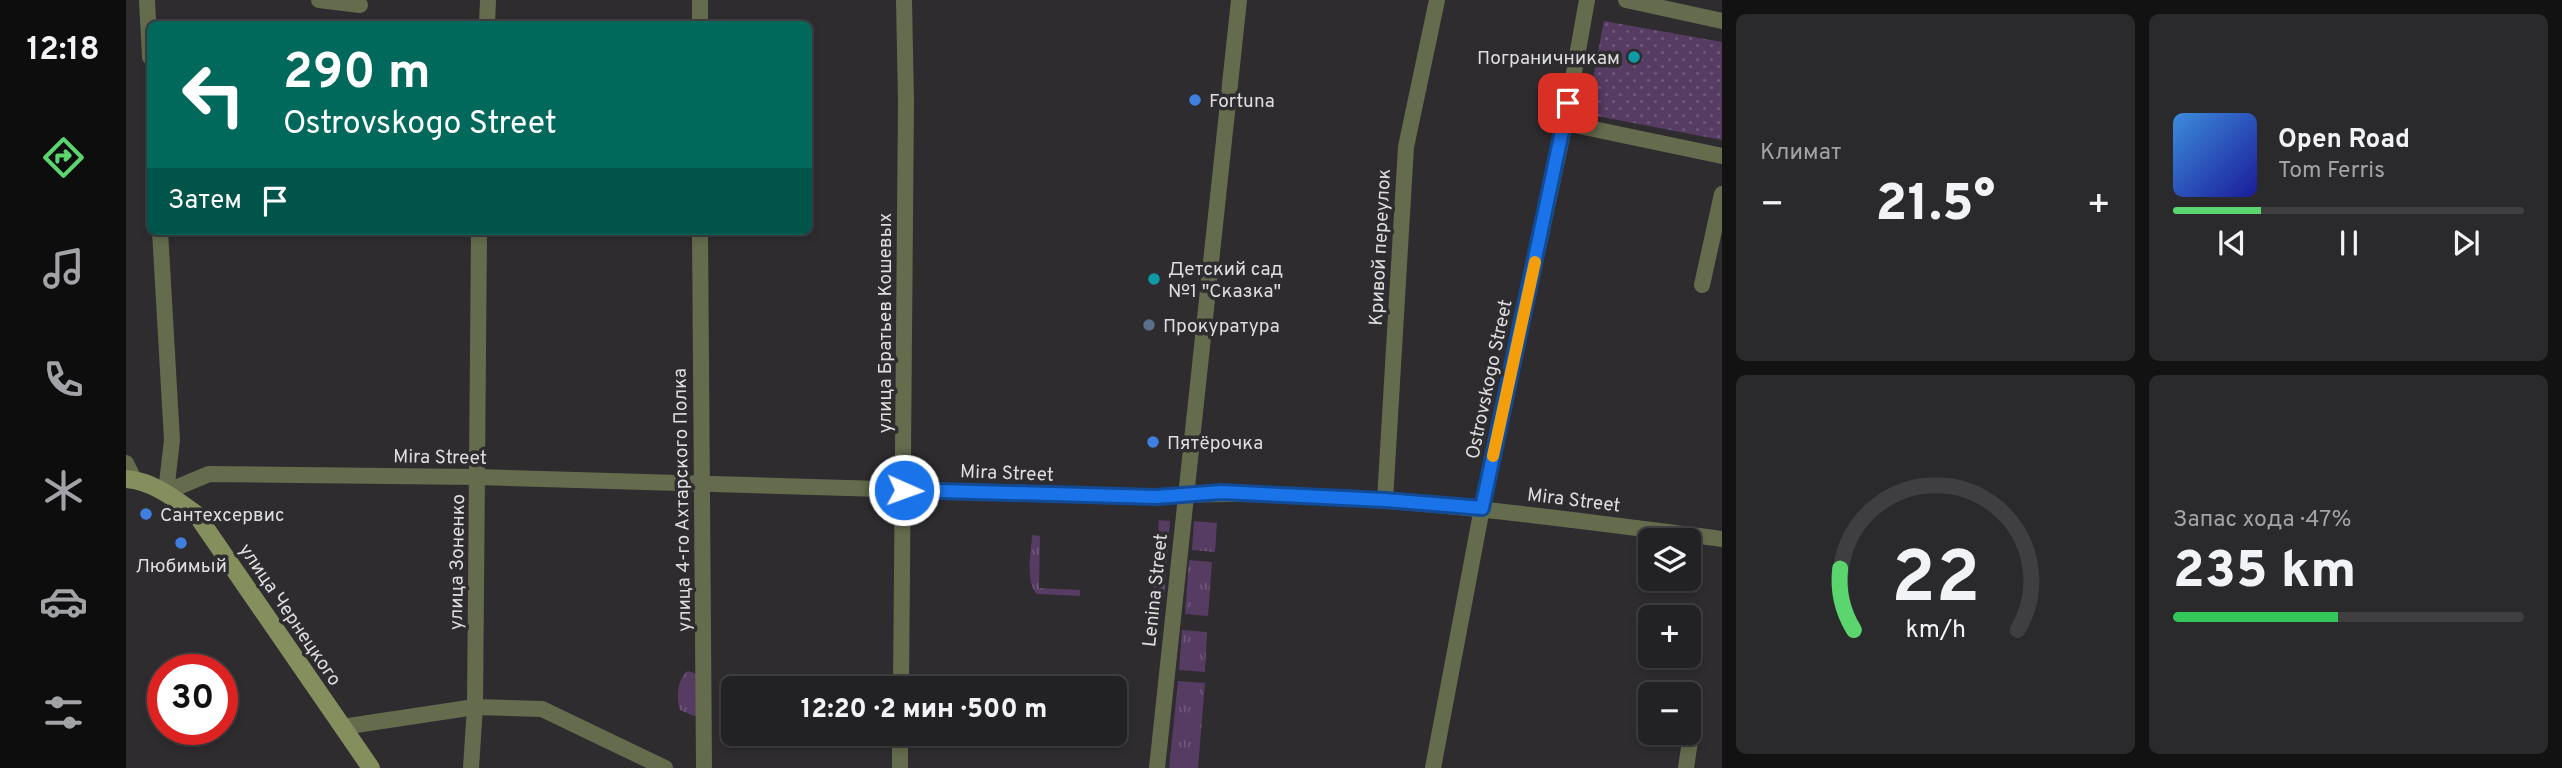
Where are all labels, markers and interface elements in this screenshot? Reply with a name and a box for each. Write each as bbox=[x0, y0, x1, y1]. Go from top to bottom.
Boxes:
text: 12:18 bbox=[26, 31, 100, 71]
text: 290 m bbox=[283, 44, 431, 106]
place label: Пограничникам bbox=[1477, 47, 1620, 71]
icon: left bbox=[168, 49, 259, 140]
marker: Пограничникам bbox=[1626, 49, 1642, 65]
pin bbox=[1538, 73, 1598, 133]
icon: arrive bbox=[1549, 84, 1587, 122]
place label: Fortuna bbox=[1209, 90, 1275, 114]
marker: Fortuna bbox=[1187, 92, 1203, 108]
text: Ostrovskogo Street bbox=[283, 105, 557, 145]
text: Open Road bbox=[2278, 124, 2410, 157]
icon: directions bbox=[39, 133, 88, 182]
text: Климат bbox=[1760, 139, 1841, 168]
text: Tom Ferris bbox=[2278, 157, 2385, 186]
street label: Кривой переулок bbox=[1365, 168, 1397, 326]
text: 21.5° bbox=[1876, 173, 1995, 239]
icon: arrive bbox=[256, 182, 294, 220]
text: − bbox=[1760, 182, 1785, 231]
text: + bbox=[2086, 182, 2111, 231]
text: Затем bbox=[168, 185, 242, 218]
street label: улица Братьев Кошевых bbox=[874, 213, 898, 433]
icon: previous bbox=[2213, 224, 2251, 262]
icon: pause bbox=[2330, 224, 2368, 262]
icon: next bbox=[2447, 224, 2485, 262]
icon: music bbox=[39, 244, 88, 293]
place label: Детский сад №1 "Сказка" bbox=[1168, 258, 1283, 304]
marker: Детский сад №1 "Сказка" bbox=[1146, 271, 1162, 287]
street label: Ostrovskogo Street bbox=[1461, 297, 1519, 461]
place label: Прокуратура bbox=[1163, 315, 1280, 339]
marker: Прокуратура bbox=[1141, 317, 1157, 333]
icon: phone bbox=[39, 355, 88, 404]
street label: улица 4-го Ахтарского Полка bbox=[669, 368, 697, 632]
place label: Пятёрочка bbox=[1167, 432, 1263, 456]
marker: Пятёрочка bbox=[1145, 434, 1161, 450]
street label: Mira Street bbox=[393, 445, 487, 471]
position arrow bbox=[867, 453, 941, 527]
street label: Mira Street bbox=[960, 460, 1054, 488]
icon: climate bbox=[39, 466, 88, 515]
street label: Mira Street bbox=[1526, 483, 1622, 519]
street label: улица Зоненко bbox=[445, 494, 471, 630]
place label: Сантехсервис bbox=[160, 504, 284, 528]
marker: Сантехсервис bbox=[138, 506, 154, 522]
text: Запас хода · 47% bbox=[2173, 506, 2351, 535]
map controls bbox=[1638, 528, 1701, 745]
button: layers bbox=[1638, 528, 1701, 591]
street label: Lenina Street bbox=[1138, 532, 1174, 648]
marker: Любимый bbox=[173, 535, 189, 551]
text: 22 bbox=[1891, 537, 1980, 629]
street label: улица Чернецкого bbox=[233, 539, 346, 691]
text: 235 km bbox=[2173, 540, 2356, 606]
place label: Любимый bbox=[135, 555, 227, 579]
icon: car bbox=[39, 577, 88, 626]
button: + bbox=[1638, 605, 1701, 668]
text: km/h bbox=[1905, 615, 1966, 647]
speed limit sign: 30 bbox=[147, 654, 238, 745]
button: − bbox=[1638, 682, 1701, 745]
icon: filters bbox=[39, 688, 88, 737]
text: 12:20 · 2 мин · 500 m bbox=[801, 694, 1047, 727]

